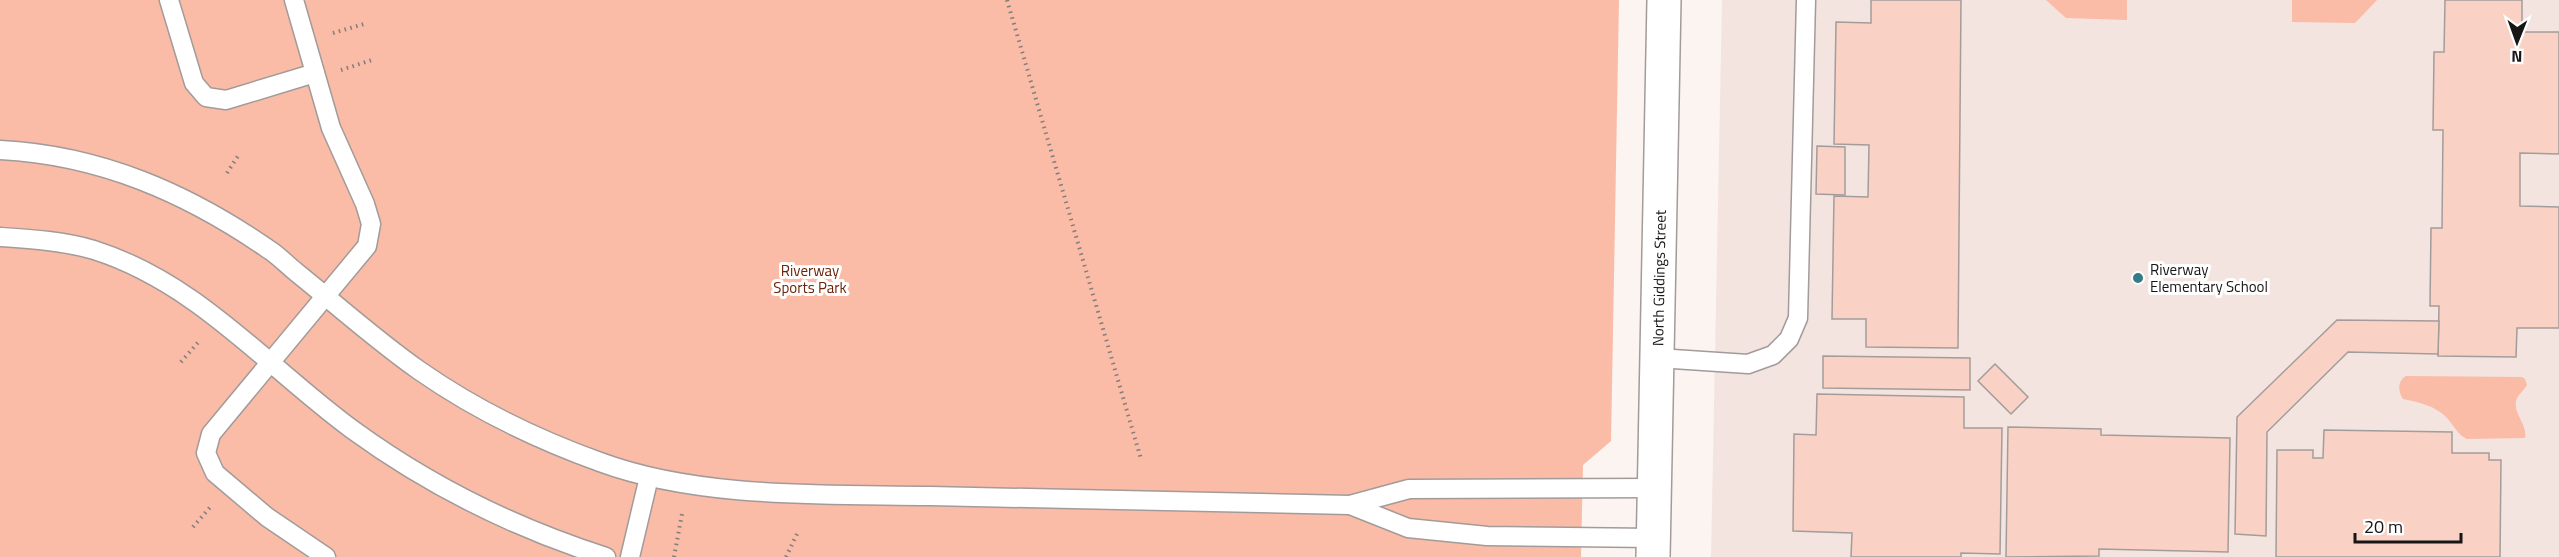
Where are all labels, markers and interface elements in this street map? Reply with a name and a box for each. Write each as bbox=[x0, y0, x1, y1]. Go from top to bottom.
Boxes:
north arrow bbox=[2487, 12, 2547, 72]
text: N bbox=[2511, 45, 2522, 69]
street label: North Giddings Street bbox=[1646, 209, 1671, 346]
place label: Riverway Elementary School bbox=[2150, 258, 2268, 298]
park label: Riverway Sports Park bbox=[773, 259, 847, 299]
marker: Riverway Elementary School bbox=[2131, 271, 2145, 285]
scale bar bbox=[2355, 506, 2462, 544]
text: 20 m bbox=[2364, 513, 2403, 540]

